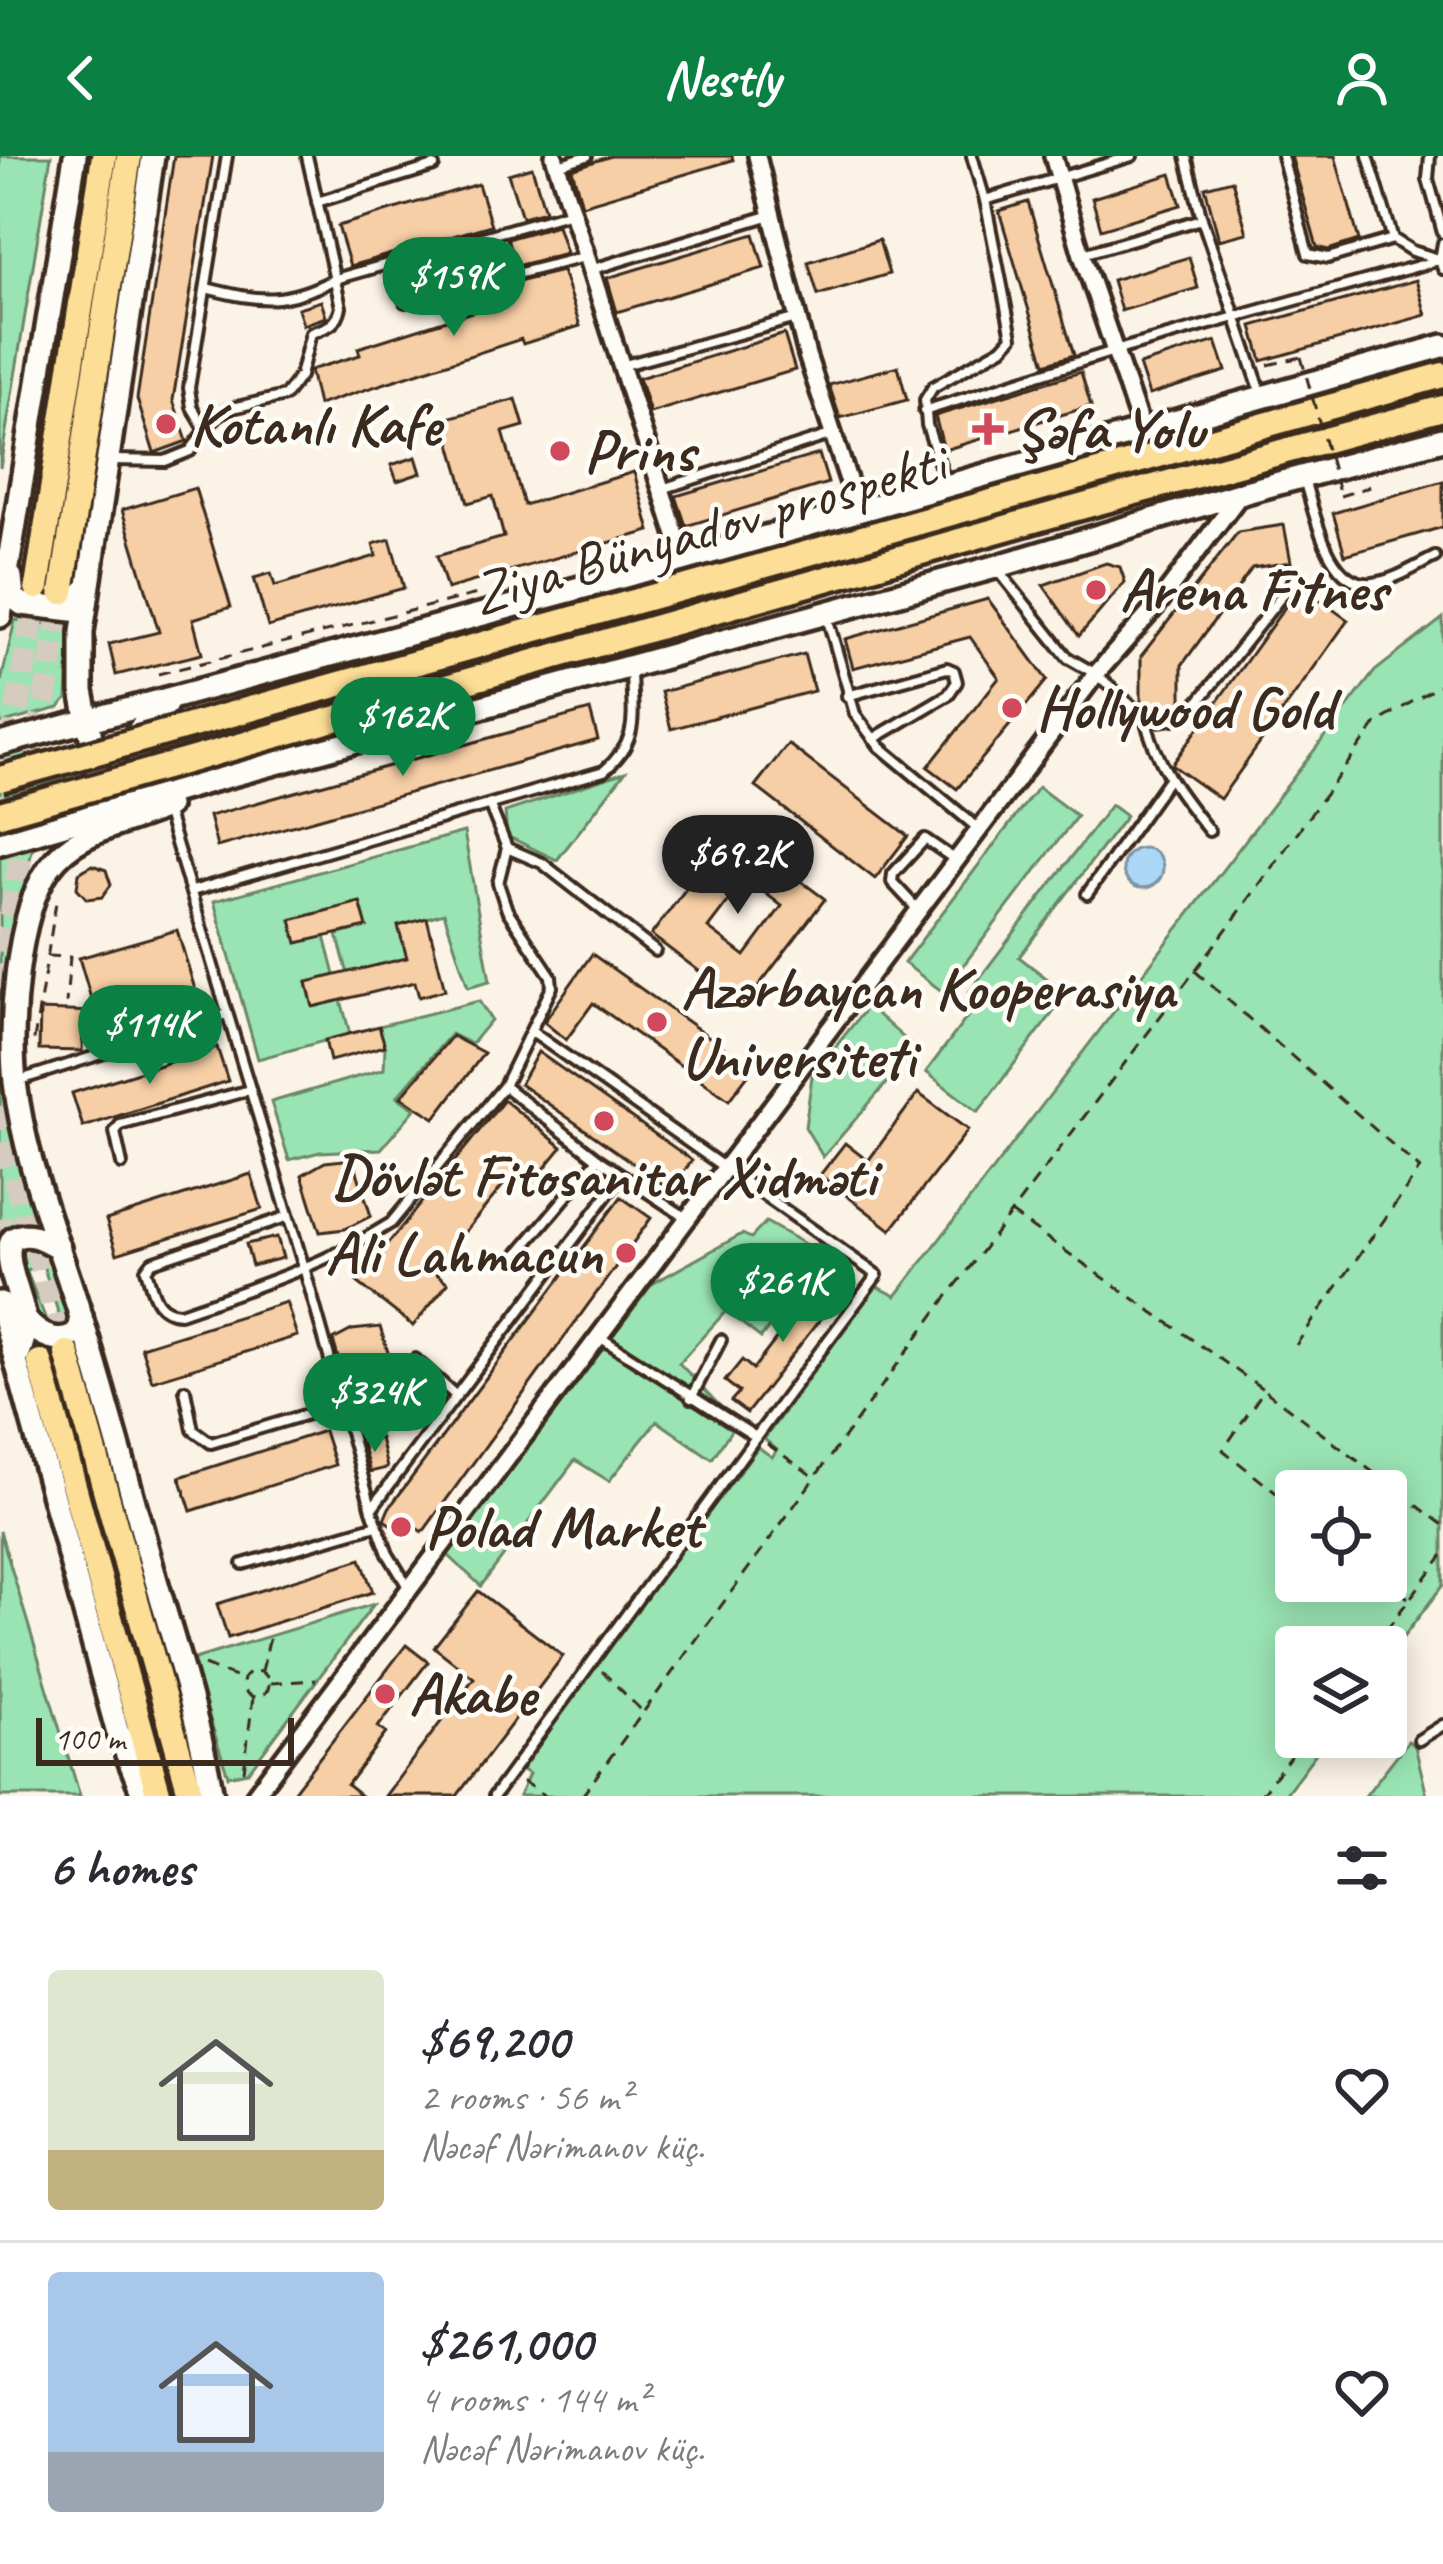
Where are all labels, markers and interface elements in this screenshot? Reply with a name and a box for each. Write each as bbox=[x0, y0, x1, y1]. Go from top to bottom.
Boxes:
text: Nestly bbox=[663, 44, 780, 112]
icon: back bbox=[48, 45, 114, 111]
icon: person bbox=[1329, 45, 1395, 111]
pin: $159K bbox=[370, 237, 538, 339]
text: $159K bbox=[410, 251, 498, 300]
place label: Kotanlı Kafe bbox=[190, 386, 444, 462]
place label: Şəfa Yolu bbox=[1015, 391, 1208, 467]
marker: Kotanlı Kafe bbox=[153, 411, 179, 437]
place label: Prins bbox=[584, 413, 700, 489]
marker: Şəfa Yolu bbox=[972, 413, 1004, 445]
street label: Ziya Bünyadov prospekti bbox=[463, 422, 960, 632]
marker: Prins bbox=[547, 438, 573, 464]
place label: Arena Fitnes bbox=[1120, 552, 1393, 628]
marker: Arena Fitnes bbox=[1083, 577, 1109, 603]
place label: Hollywood Gold bbox=[1036, 670, 1343, 746]
pin: $162K bbox=[319, 677, 487, 779]
text: $162K bbox=[358, 691, 448, 740]
marker: Hollywood Gold bbox=[999, 695, 1025, 721]
pin: $69.2K bbox=[640, 815, 836, 917]
text: $69.2K bbox=[689, 829, 787, 878]
place label: Azərbaycan Kooperasiya Universiteti bbox=[681, 950, 1178, 1095]
pin: $114K bbox=[66, 985, 234, 1087]
text: $114K bbox=[105, 999, 195, 1048]
marker: Azərbaycan Kooperasiya Universiteti bbox=[644, 1009, 670, 1035]
marker: Dövlət Fitosanitar Xidməti bbox=[591, 1108, 617, 1134]
place label: Dövlət Fitosanitar Xidməti bbox=[332, 1138, 883, 1214]
place label: Ali Lahmacun bbox=[326, 1215, 603, 1291]
marker: Ali Lahmacun bbox=[613, 1240, 639, 1266]
pin: $261K bbox=[699, 1243, 867, 1345]
text: $261K bbox=[738, 1257, 828, 1306]
pin: $324K bbox=[291, 1353, 459, 1455]
text: $324K bbox=[330, 1367, 420, 1416]
map controls bbox=[1275, 1470, 1407, 1758]
button: locate bbox=[1275, 1470, 1407, 1602]
place label: Polad Market bbox=[425, 1489, 706, 1565]
marker: Polad Market bbox=[388, 1514, 414, 1540]
button: layers bbox=[1275, 1626, 1407, 1758]
place label: Akabe bbox=[409, 1656, 539, 1732]
marker: Akabe bbox=[372, 1681, 398, 1707]
scale bar bbox=[36, 1712, 294, 1765]
text: 100 m bbox=[54, 1718, 125, 1760]
icon: filters bbox=[1329, 1835, 1395, 1901]
text: 6 homes bbox=[48, 1836, 193, 1900]
text: $69,200 bbox=[420, 2009, 568, 2073]
icon: home bbox=[144, 2018, 288, 2162]
icon: heart bbox=[1329, 2057, 1395, 2123]
text: 2 rooms · 56 m² bbox=[420, 2073, 631, 2122]
text: Nəcəf Nərimanov küç. bbox=[420, 2122, 704, 2171]
text: $261,000 bbox=[420, 2311, 592, 2375]
icon: home bbox=[144, 2320, 288, 2464]
icon: heart bbox=[1329, 2359, 1395, 2425]
text: 4 rooms · 144 m² bbox=[420, 2375, 648, 2424]
text: Nəcəf Nərimanov küç. bbox=[420, 2424, 704, 2473]

